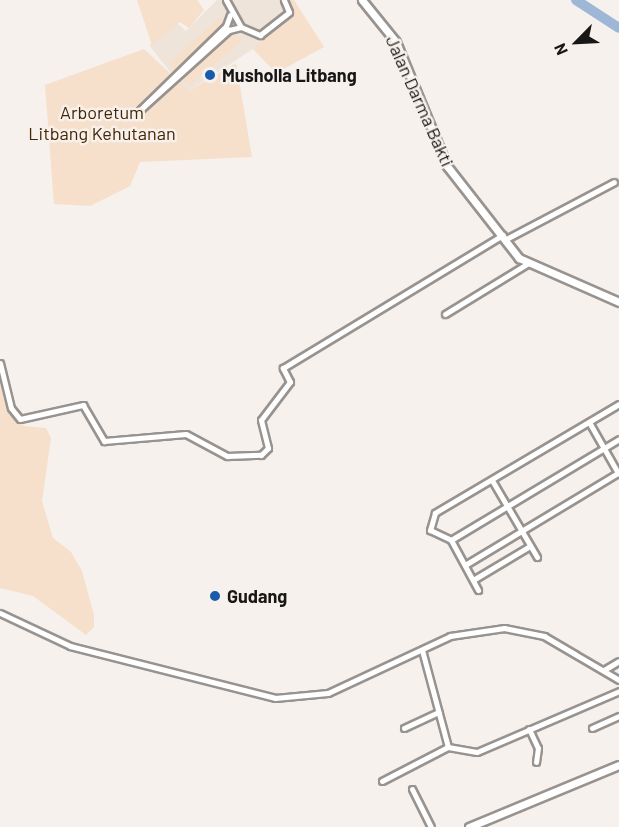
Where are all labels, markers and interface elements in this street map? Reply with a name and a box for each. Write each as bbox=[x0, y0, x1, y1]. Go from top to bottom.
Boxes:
north arrow bbox=[547, 12, 607, 72]
street label: Jalan Darma Bakti bbox=[381, 32, 459, 170]
text: N bbox=[549, 41, 571, 58]
place label: Musholla Litbang bbox=[222, 64, 357, 86]
marker: Musholla Litbang bbox=[203, 68, 217, 82]
park label: Arboretum Litbang Kehutanan bbox=[28, 102, 176, 144]
place label: Gudang bbox=[227, 585, 287, 607]
marker: Gudang bbox=[208, 589, 222, 603]

